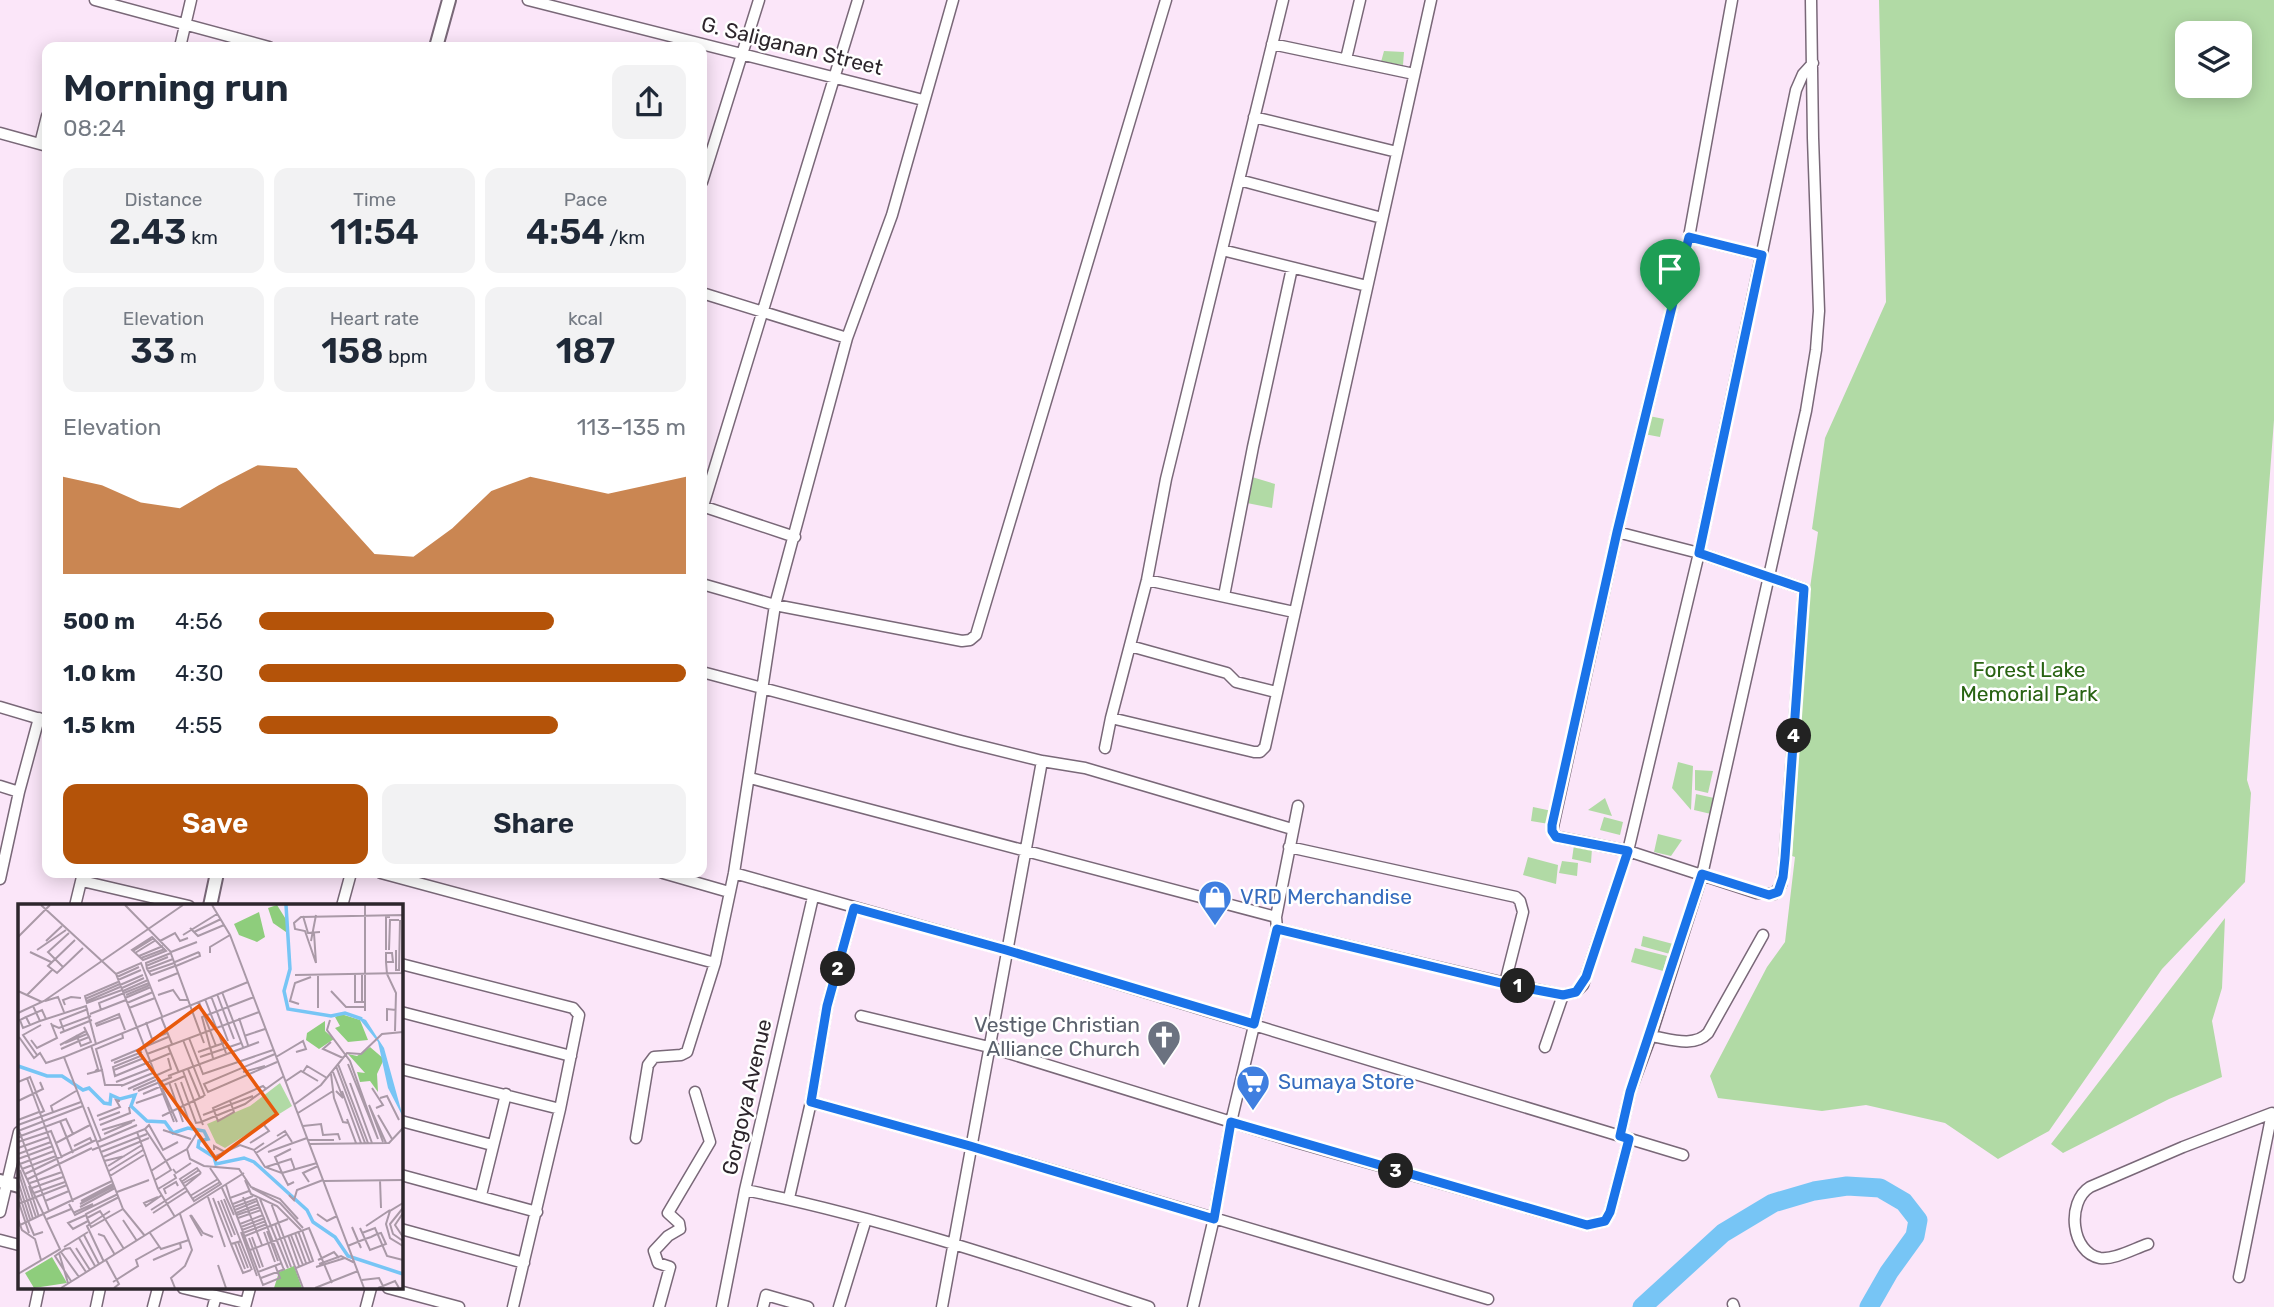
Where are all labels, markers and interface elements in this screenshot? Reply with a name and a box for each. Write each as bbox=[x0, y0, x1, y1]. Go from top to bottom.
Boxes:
street label: G. Saliganan Street bbox=[699, 11, 886, 80]
map controls bbox=[2175, 21, 2252, 98]
button: layers bbox=[2175, 21, 2252, 98]
text: Morning run bbox=[63, 65, 289, 111]
button: share bbox=[612, 65, 686, 139]
text: 08:24 bbox=[63, 114, 126, 142]
text: Distance bbox=[125, 188, 202, 211]
text: Time bbox=[353, 188, 396, 211]
text: Pace bbox=[564, 188, 607, 211]
text: 2.43 bbox=[109, 211, 187, 253]
text: 11:54 bbox=[330, 211, 419, 253]
text: 4:54 bbox=[526, 211, 605, 253]
text: km bbox=[187, 226, 218, 249]
text: /km bbox=[605, 226, 645, 249]
pin bbox=[1640, 239, 1700, 311]
icon: arrive bbox=[1651, 250, 1689, 288]
text: Elevation bbox=[123, 307, 204, 330]
text: Heart rate bbox=[330, 307, 419, 330]
text: kcal bbox=[568, 307, 603, 330]
text: 33 bbox=[130, 330, 175, 372]
text: 158 bbox=[321, 330, 384, 372]
text: 187 bbox=[556, 330, 615, 372]
text: m bbox=[175, 345, 197, 368]
text: bpm bbox=[384, 345, 428, 368]
text: Elevation bbox=[63, 413, 162, 441]
text: 113–135 m bbox=[577, 413, 686, 441]
text: 500 m bbox=[63, 607, 135, 635]
text: 4:56 bbox=[175, 607, 223, 635]
park label: Forest Lake Memorial Park bbox=[1960, 657, 2098, 706]
text: 1.0 km bbox=[63, 659, 136, 687]
text: 4:30 bbox=[175, 659, 224, 687]
text: 1.5 km bbox=[63, 711, 135, 739]
text: 4:55 bbox=[175, 711, 223, 739]
pin: 4 bbox=[1776, 718, 1812, 754]
text: 4 bbox=[1787, 724, 1800, 747]
button: Save bbox=[63, 784, 368, 864]
button: Share bbox=[382, 784, 686, 864]
shop icon: VRD Merchandise bbox=[1196, 878, 1234, 927]
place label: VRD Merchandise bbox=[1240, 884, 1412, 909]
inset map bbox=[18, 904, 402, 1290]
pin: 2 bbox=[820, 951, 856, 986]
text: 2 bbox=[831, 957, 844, 980]
pin: 1 bbox=[1500, 968, 1536, 1004]
text: 1 bbox=[1513, 974, 1522, 997]
place label: Vestige Christian Alliance Church bbox=[974, 1012, 1140, 1061]
street label: Gorgoya Avenue bbox=[716, 1017, 777, 1177]
church icon: Vestige Christian Alliance Church bbox=[1145, 1018, 1183, 1067]
supermarket icon: Sumaya Store bbox=[1234, 1063, 1272, 1112]
place label: Sumaya Store bbox=[1278, 1069, 1415, 1094]
pin: 3 bbox=[1378, 1154, 1414, 1188]
text: 3 bbox=[1389, 1159, 1402, 1182]

